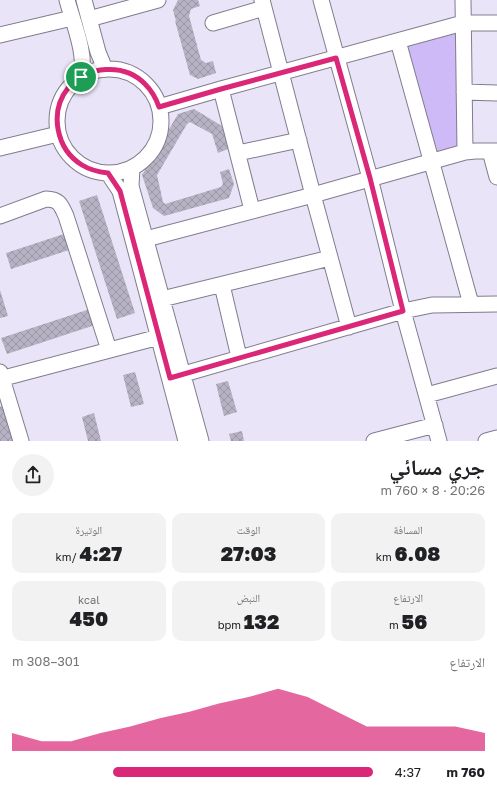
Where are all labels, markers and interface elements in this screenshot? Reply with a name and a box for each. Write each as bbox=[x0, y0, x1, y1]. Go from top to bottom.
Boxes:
pin bbox=[64, 60, 98, 94]
icon: arrive bbox=[70, 66, 92, 88]
text: جري مسائي bbox=[389, 453, 485, 480]
button: share bbox=[12, 454, 54, 496]
text: 20:26 · 8 × 760 m bbox=[381, 482, 485, 498]
text: الوتيرة bbox=[75, 523, 102, 536]
text: الوقت bbox=[237, 523, 260, 536]
text: المسافة bbox=[394, 523, 423, 536]
text: 4:27 bbox=[80, 541, 122, 565]
text: 27:03 bbox=[221, 541, 276, 565]
text: 6.08 bbox=[395, 541, 440, 565]
text: /km bbox=[56, 550, 80, 563]
text: km bbox=[376, 550, 395, 563]
text: النبض bbox=[237, 591, 260, 604]
text: الارتفاع bbox=[393, 591, 423, 604]
text: kcal bbox=[78, 593, 100, 606]
text: 450 bbox=[70, 606, 108, 630]
text: 132 bbox=[244, 609, 279, 633]
text: 56 bbox=[402, 609, 427, 633]
text: bpm bbox=[218, 618, 244, 631]
text: m bbox=[389, 618, 402, 631]
text: 301–308 m bbox=[12, 653, 79, 669]
text: الارتفاع bbox=[450, 654, 485, 670]
text: 4:37 bbox=[395, 764, 421, 780]
text: 760 m bbox=[447, 764, 485, 780]

